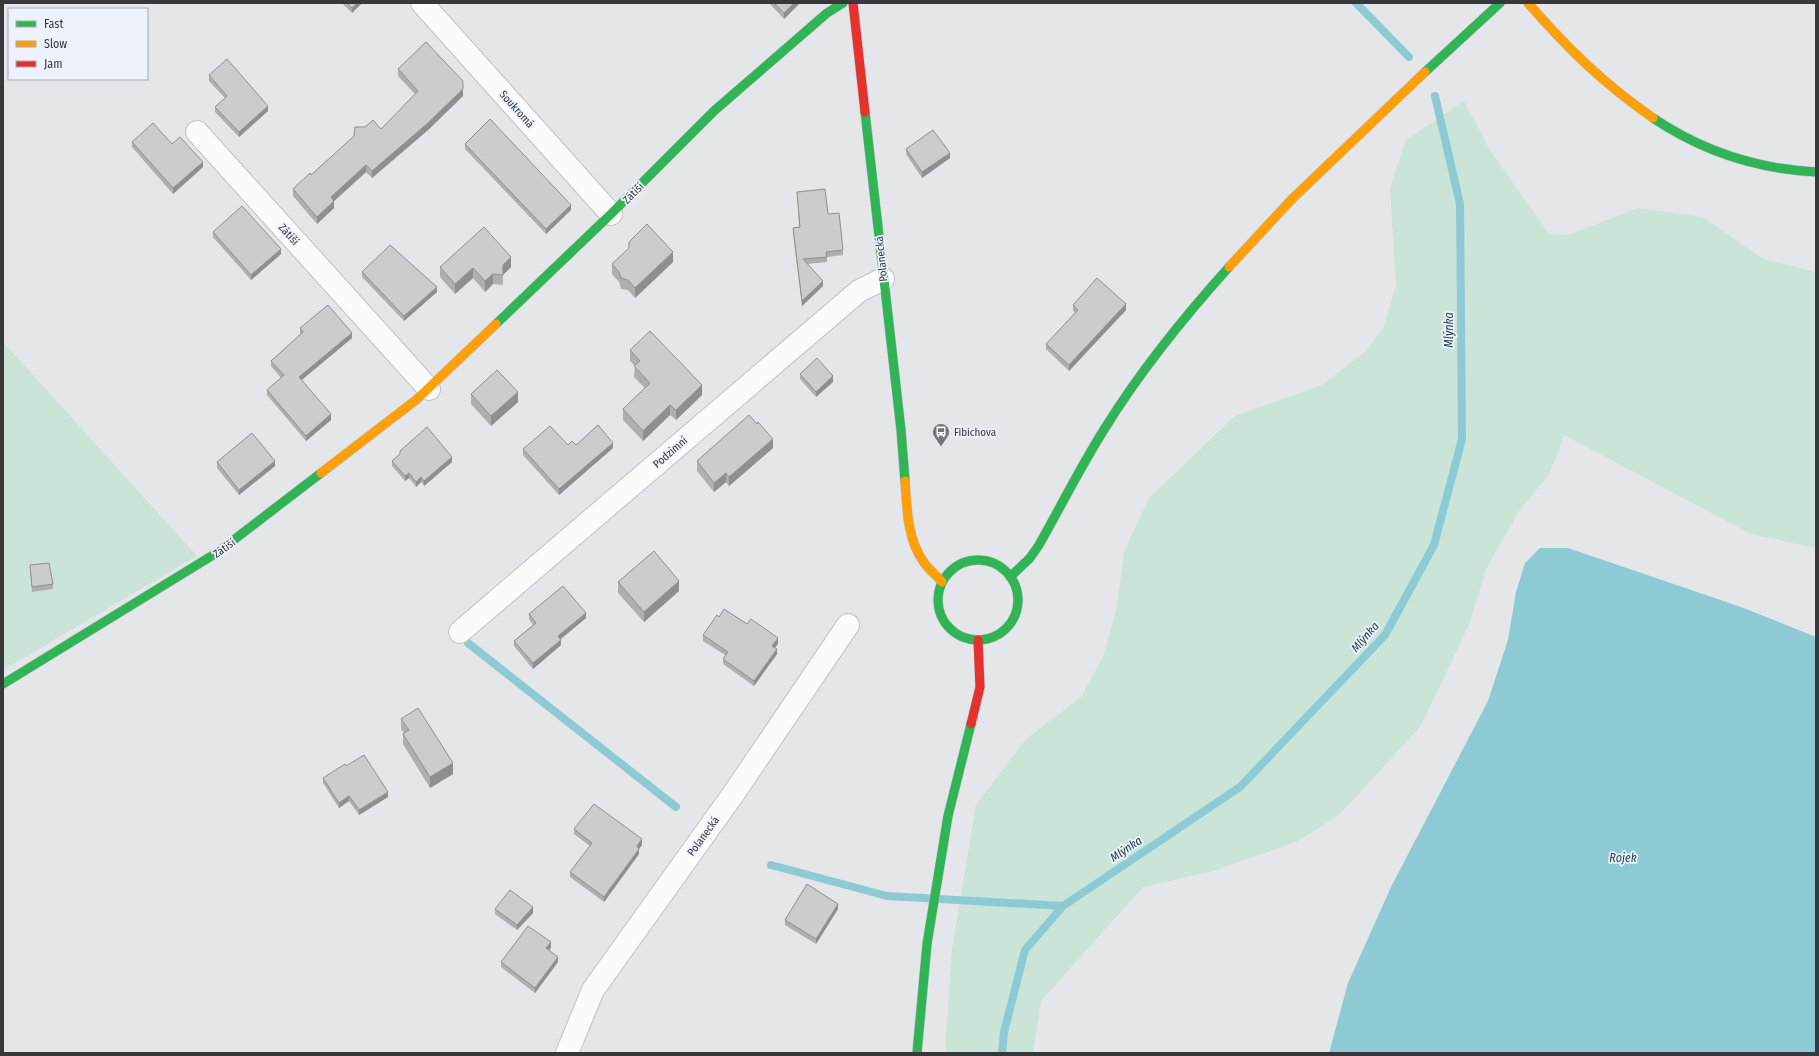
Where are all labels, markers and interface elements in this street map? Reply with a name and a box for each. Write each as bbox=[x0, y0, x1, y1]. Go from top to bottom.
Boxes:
legend bbox=[8, 8, 148, 80]
text: Fast bbox=[44, 17, 63, 31]
text: Slow bbox=[44, 37, 67, 51]
text: Jam bbox=[44, 57, 62, 71]
street label: Soukromá bbox=[497, 88, 537, 131]
street label: Zátiší bbox=[620, 180, 647, 207]
street label: Zátiší bbox=[276, 221, 302, 248]
street label: Polanecká bbox=[873, 236, 890, 282]
water label: Mlýnka bbox=[1442, 312, 1456, 348]
bus stop icon: Fibichova bbox=[931, 422, 951, 447]
place label: Fibichova bbox=[954, 426, 996, 439]
street label: Podzimní bbox=[650, 434, 690, 471]
street label: Zátiší bbox=[211, 536, 238, 561]
water label: Mlýnka bbox=[1348, 619, 1382, 655]
street label: Polanecká bbox=[685, 814, 722, 859]
water label: Mlýnka bbox=[1107, 833, 1145, 865]
water label: Rojek bbox=[1609, 851, 1637, 865]

